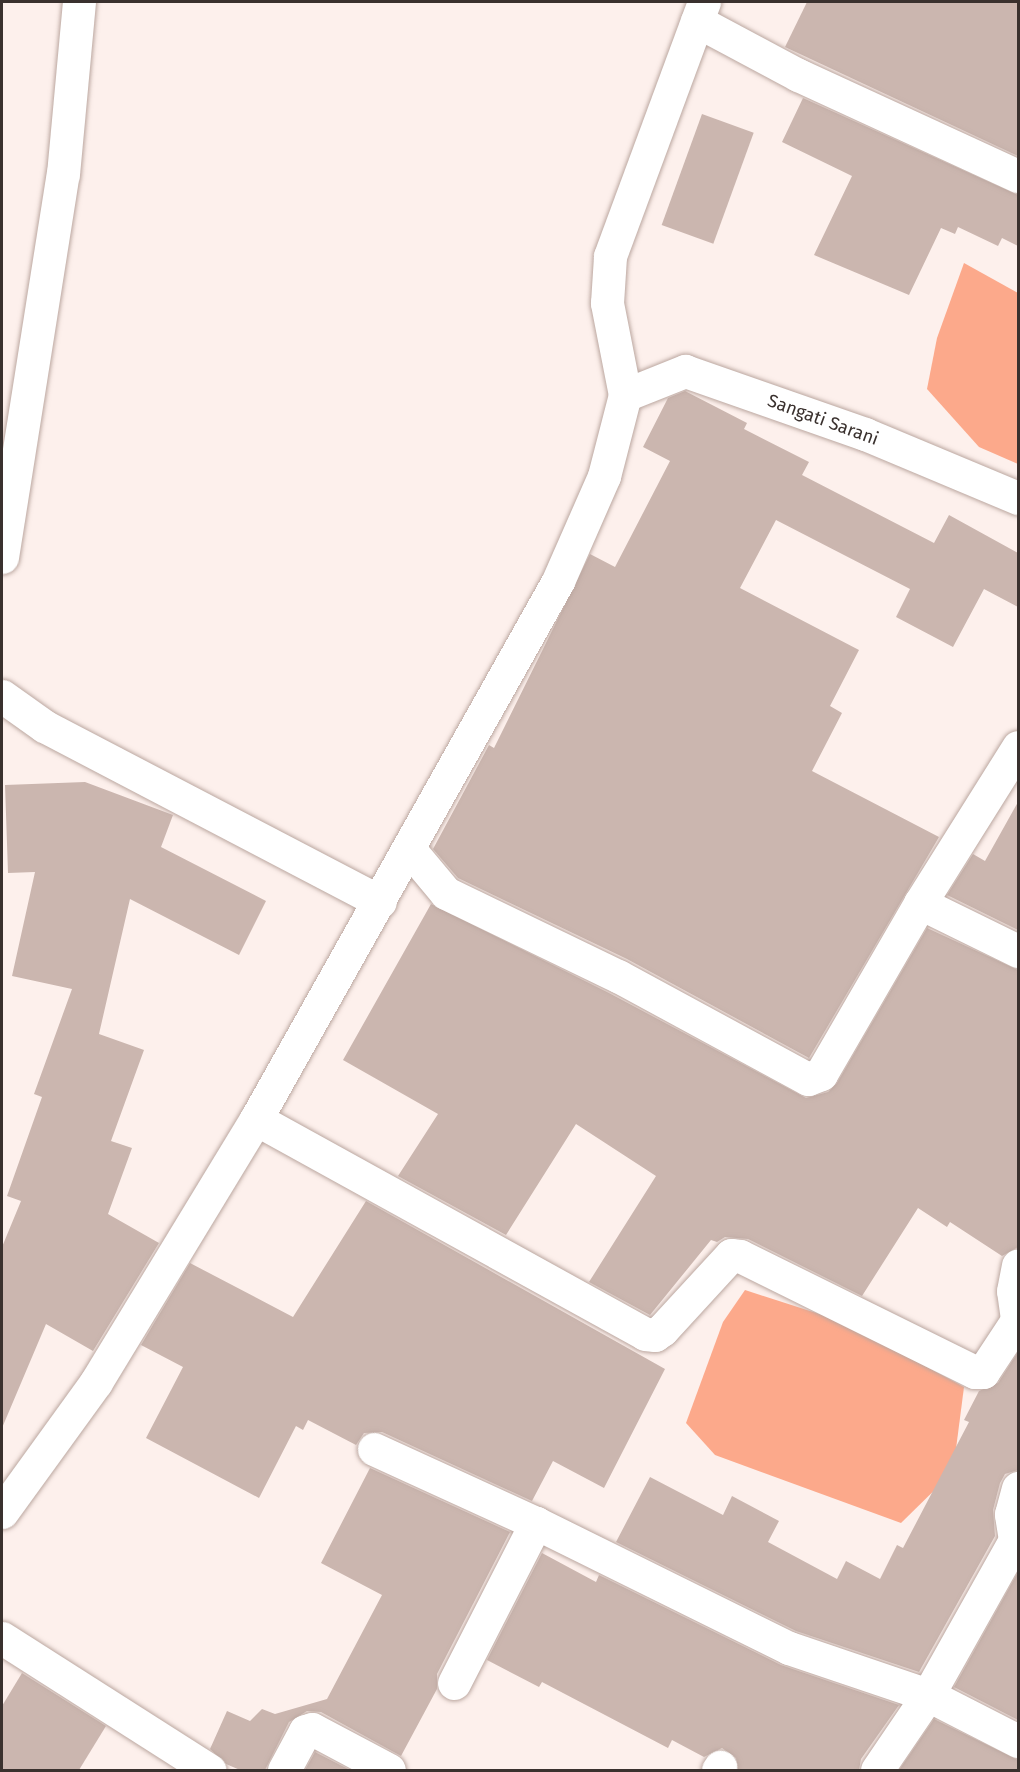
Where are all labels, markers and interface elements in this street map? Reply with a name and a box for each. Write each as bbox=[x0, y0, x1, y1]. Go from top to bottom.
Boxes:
street label: Sangati Sarani bbox=[765, 390, 881, 450]

